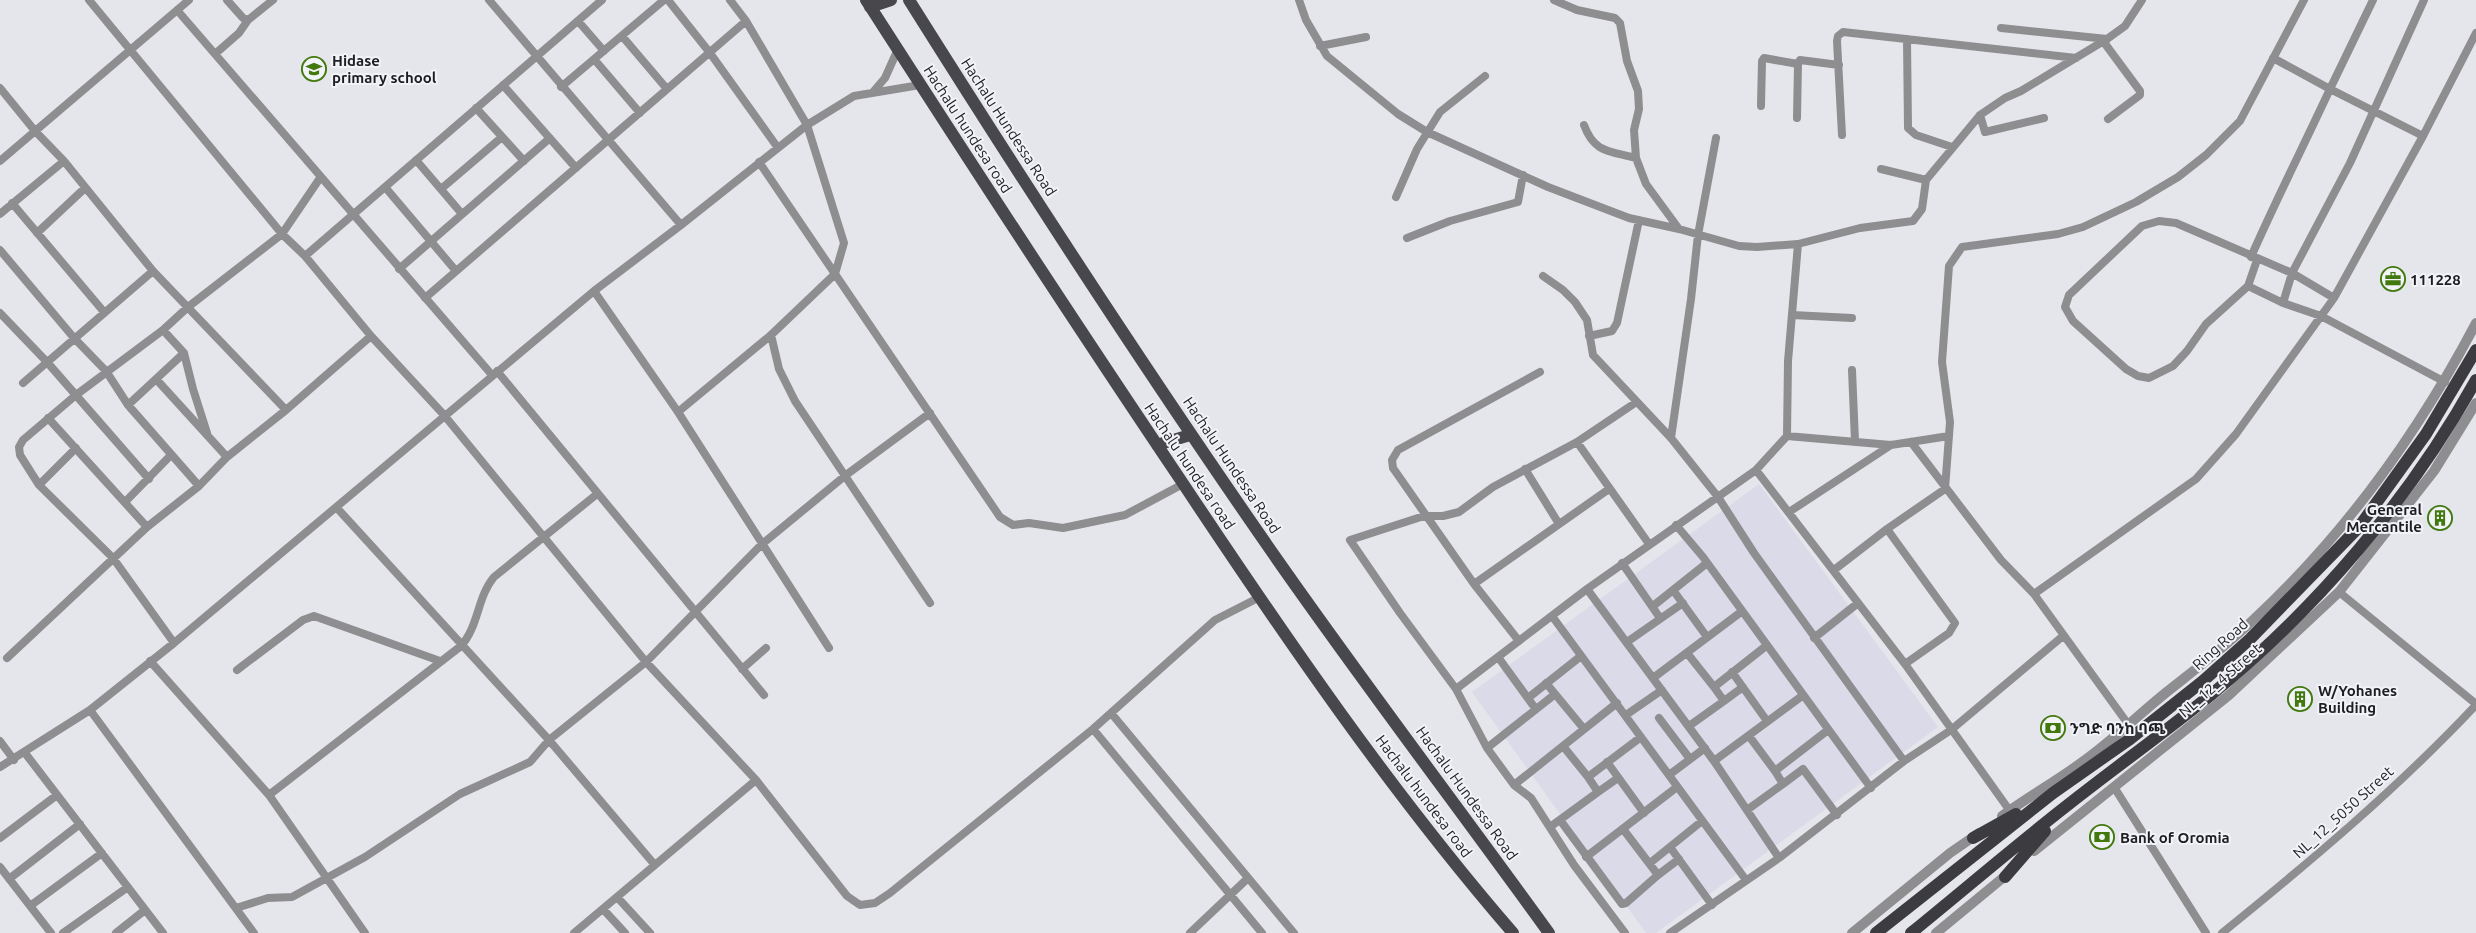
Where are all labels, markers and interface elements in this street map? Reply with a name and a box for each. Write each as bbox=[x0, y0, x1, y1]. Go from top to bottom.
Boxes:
place label: Hidase primary school bbox=[332, 52, 437, 86]
street label: Hachalu Hundessa Road bbox=[958, 55, 1060, 199]
school or university icon: Hidase primary school bbox=[301, 56, 327, 82]
street label: Hachalu hundesa road bbox=[920, 62, 1016, 196]
office icon: 111228 bbox=[2380, 266, 2406, 292]
place label: 111228 bbox=[2410, 271, 2461, 288]
street label: Hachalu Hundessa Road bbox=[1180, 394, 1284, 536]
street label: Hachalu hundesa road bbox=[1141, 400, 1239, 532]
place label: General Mercantile bbox=[2346, 501, 2422, 535]
building icon: General Mercantile bbox=[2427, 505, 2453, 531]
street label: Ring Road bbox=[2189, 615, 2251, 673]
street label: NL_12_4 Street bbox=[2175, 639, 2265, 720]
place label: W/Yohanes Building bbox=[2318, 682, 2397, 716]
building icon: W/Yohanes Building bbox=[2287, 686, 2313, 712]
bank icon: ንግድ ባንከ ባጫ bbox=[2040, 715, 2066, 741]
place label: ንግድ ባንከ ባጫ bbox=[2070, 720, 2166, 737]
street label: Hachalu Hundessa Road bbox=[1413, 723, 1521, 863]
street label: Hachalu hundesa road bbox=[1372, 732, 1476, 860]
street label: NL_12_5050 Street bbox=[2289, 762, 2397, 862]
bank icon: Bank of Oromia bbox=[2089, 824, 2115, 850]
place label: Bank of Oromia bbox=[2120, 829, 2230, 846]

